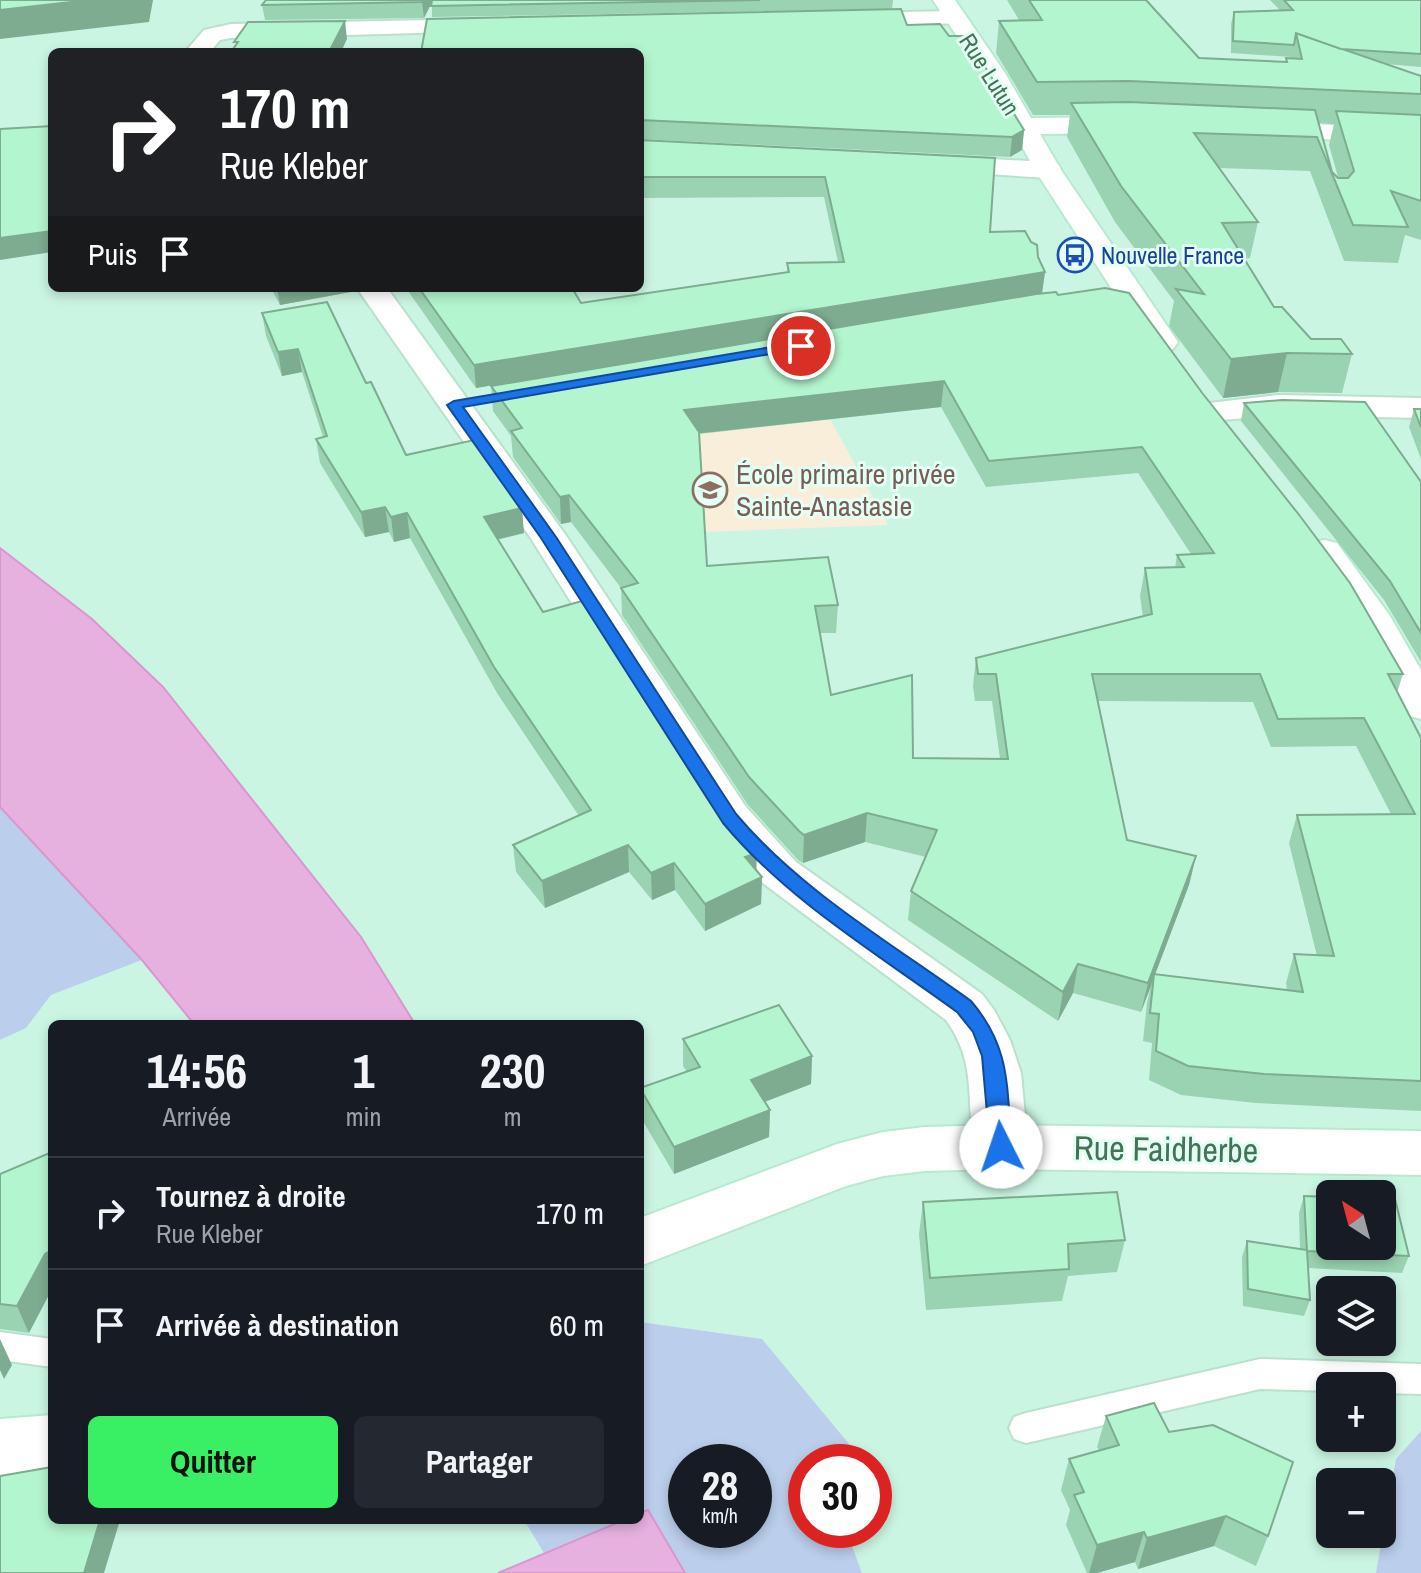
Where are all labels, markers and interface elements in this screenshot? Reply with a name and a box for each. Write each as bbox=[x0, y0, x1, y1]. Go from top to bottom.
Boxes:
street label: Rue Lutun bbox=[952, 27, 1028, 121]
text: 170 m bbox=[220, 70, 350, 145]
icon: right bbox=[88, 80, 192, 184]
text: Rue Kleber bbox=[220, 142, 368, 190]
icon: arrive bbox=[153, 232, 197, 276]
text: Puis bbox=[88, 234, 137, 274]
bus stop icon: Nouvelle France bbox=[1056, 236, 1094, 274]
place label: Nouvelle France bbox=[1101, 239, 1244, 271]
pin bbox=[767, 312, 835, 380]
icon: arrive bbox=[779, 324, 823, 368]
place label: École primaire privée Sainte-Anastasie bbox=[736, 455, 956, 525]
school or university icon: École primaire privée Sainte-Anastasie bbox=[691, 471, 729, 509]
text: 14:56 bbox=[147, 1038, 247, 1103]
text: 1 bbox=[353, 1038, 374, 1103]
text: 230 bbox=[480, 1038, 545, 1103]
text: Arrivée bbox=[163, 1099, 231, 1134]
text: min bbox=[346, 1099, 381, 1134]
text: m bbox=[504, 1099, 522, 1134]
position arrow bbox=[959, 1105, 1043, 1189]
street label: Rue Faidherbe bbox=[1073, 1124, 1259, 1174]
text: Tournez à droite bbox=[156, 1176, 346, 1216]
north arrow bbox=[1316, 1180, 1396, 1260]
map controls bbox=[1316, 1180, 1396, 1548]
icon: right bbox=[88, 1191, 132, 1235]
text: 170 m bbox=[536, 1193, 604, 1233]
text: Rue Kleber bbox=[156, 1216, 263, 1251]
button: layers bbox=[1316, 1276, 1396, 1356]
icon: arrive bbox=[88, 1303, 132, 1347]
text: Arrivée à destination bbox=[156, 1305, 399, 1345]
text: 60 m bbox=[549, 1305, 604, 1345]
button: + bbox=[1316, 1372, 1396, 1452]
button: Quitter bbox=[88, 1416, 338, 1508]
button: Partager bbox=[354, 1416, 604, 1508]
speed limit sign: 30 bbox=[788, 1444, 892, 1548]
text: 28 bbox=[702, 1459, 738, 1512]
button: − bbox=[1316, 1468, 1396, 1548]
text: km/h bbox=[702, 1502, 738, 1529]

